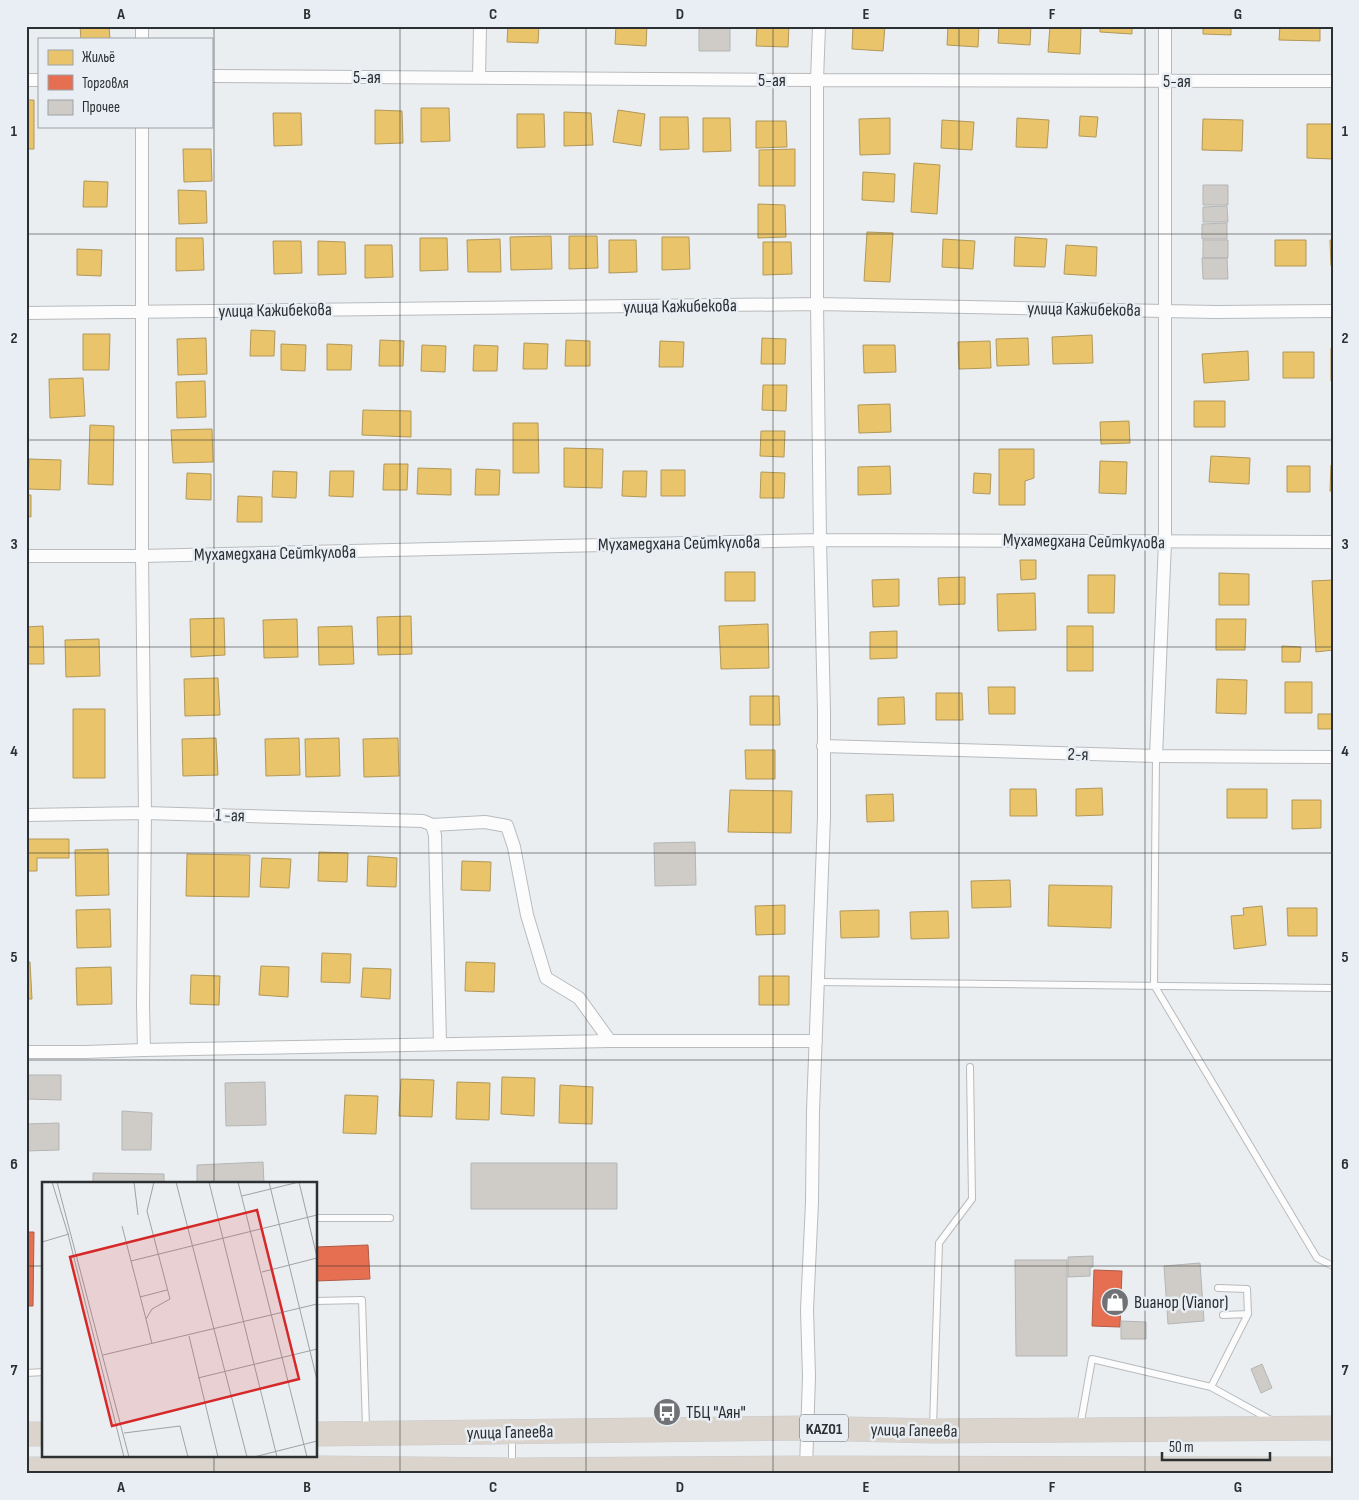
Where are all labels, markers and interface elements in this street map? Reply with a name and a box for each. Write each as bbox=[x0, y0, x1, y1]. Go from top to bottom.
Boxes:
text: A bbox=[116, 5, 125, 24]
text: B bbox=[303, 5, 311, 24]
text: C bbox=[489, 5, 497, 24]
text: D bbox=[676, 5, 684, 24]
text: E bbox=[863, 5, 870, 24]
text: F bbox=[1049, 5, 1056, 24]
text: G bbox=[1234, 5, 1242, 24]
legend bbox=[38, 38, 212, 128]
text: Жильё bbox=[82, 48, 115, 67]
street label: 5-ая bbox=[353, 67, 381, 88]
street label: 5-ая bbox=[758, 70, 786, 91]
street label: 5-ая bbox=[1163, 71, 1191, 92]
text: Торговля bbox=[82, 74, 129, 93]
text: Прочее bbox=[82, 98, 120, 117]
text: 1 bbox=[11, 122, 18, 141]
text: 1 bbox=[1342, 122, 1349, 141]
street label: улица Кажибекова bbox=[623, 295, 737, 318]
street label: улица Кажибекова bbox=[1027, 298, 1141, 321]
street label: улица Кажибекова bbox=[218, 299, 332, 322]
text: 2 bbox=[10, 329, 18, 348]
text: 2 bbox=[1341, 329, 1349, 348]
street label: Мухамедхана Сейткулова bbox=[1003, 530, 1165, 553]
street label: Мухамедхана Сейткулова bbox=[598, 532, 760, 555]
text: 3 bbox=[10, 535, 18, 554]
text: 3 bbox=[1341, 535, 1349, 554]
street label: Мухамедхана Сейткулова bbox=[194, 542, 356, 565]
text: 4 bbox=[10, 742, 18, 761]
text: 4 bbox=[1341, 742, 1349, 761]
street label: 2-я bbox=[1067, 744, 1089, 765]
street label: 1 -ая bbox=[215, 804, 245, 827]
text: 5 bbox=[10, 948, 18, 967]
text: 5 bbox=[1341, 948, 1349, 967]
text: 6 bbox=[10, 1155, 18, 1174]
text: 6 bbox=[1341, 1155, 1349, 1174]
inset map bbox=[42, 1182, 318, 1458]
shop icon: Вианор (Vianor) bbox=[1100, 1287, 1130, 1317]
place label: Вианор (Vianor) bbox=[1134, 1292, 1228, 1313]
text: 7 bbox=[11, 1361, 18, 1380]
text: 7 bbox=[1342, 1361, 1349, 1380]
bus stop icon: ТБЦ "Аян" bbox=[652, 1397, 682, 1427]
place label: ТБЦ "Аян" bbox=[686, 1402, 746, 1423]
road number: KАZ01 bbox=[800, 1415, 848, 1442]
street label: улица Гапеева bbox=[870, 1419, 958, 1442]
street label: улица Гапеева bbox=[466, 1421, 554, 1444]
scale bar bbox=[1162, 1430, 1269, 1462]
text: 50 m bbox=[1169, 1438, 1194, 1457]
text: A bbox=[116, 1478, 125, 1497]
text: B bbox=[303, 1478, 311, 1497]
text: C bbox=[489, 1478, 497, 1497]
text: D bbox=[676, 1478, 684, 1497]
text: E bbox=[863, 1478, 870, 1497]
text: F bbox=[1049, 1478, 1056, 1497]
text: G bbox=[1234, 1478, 1242, 1497]

